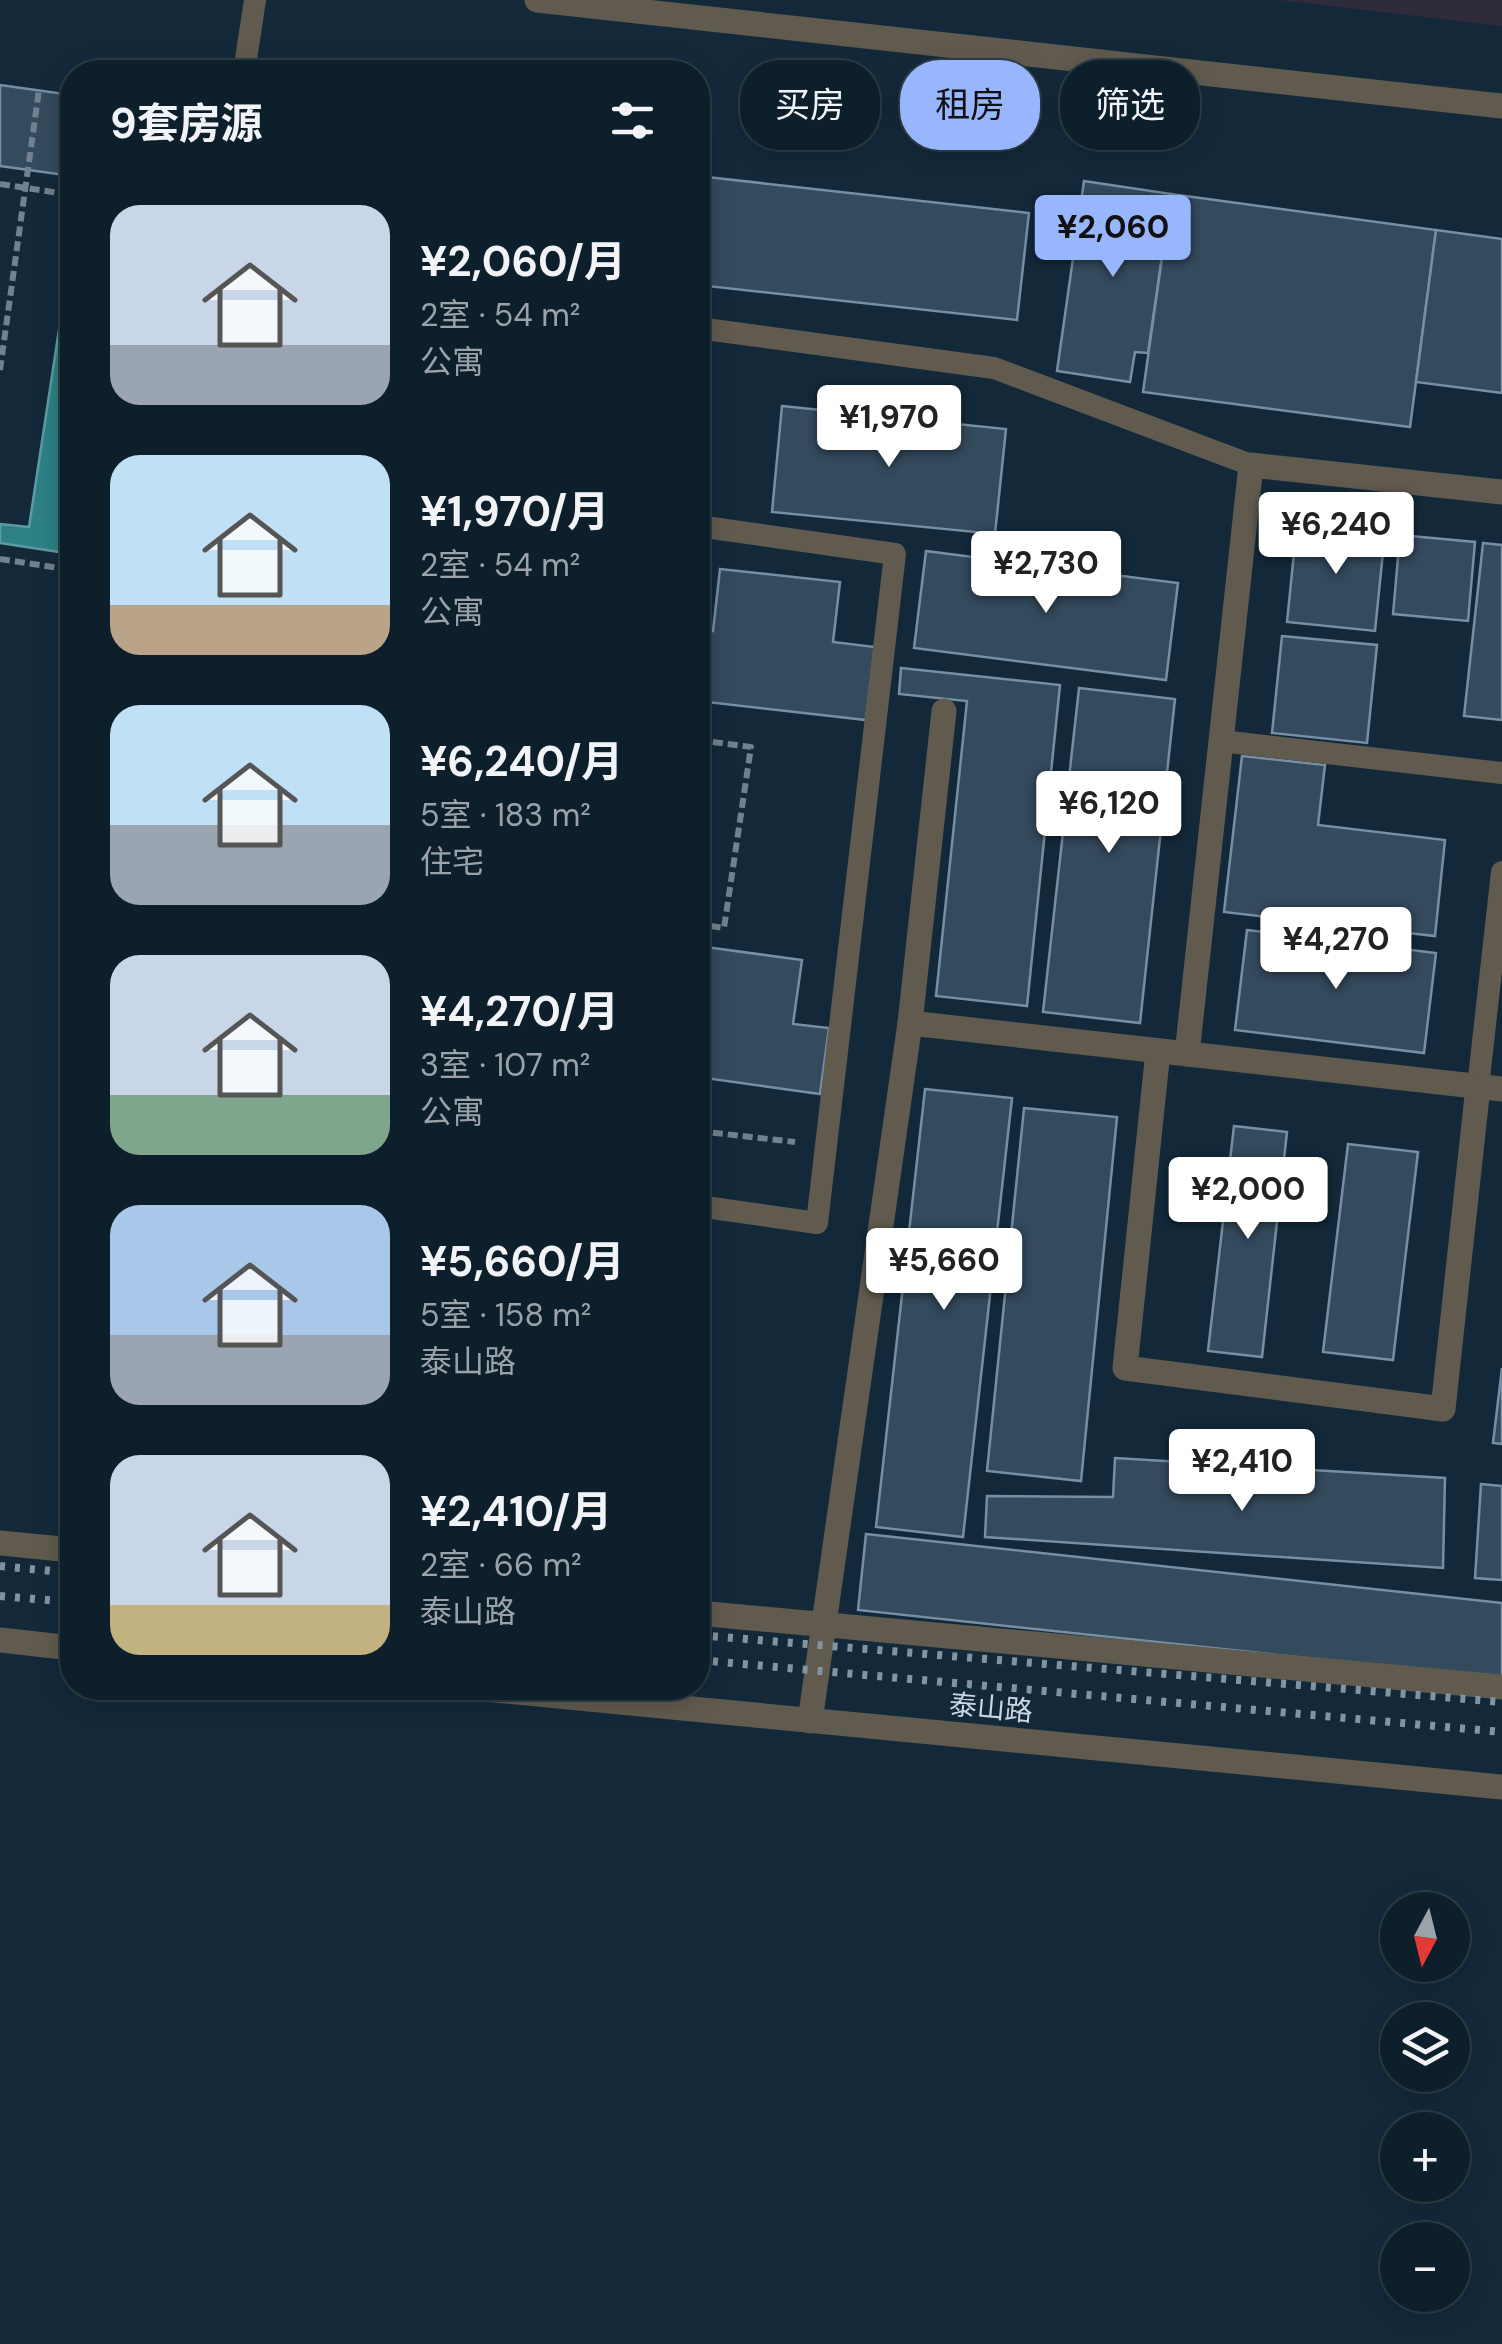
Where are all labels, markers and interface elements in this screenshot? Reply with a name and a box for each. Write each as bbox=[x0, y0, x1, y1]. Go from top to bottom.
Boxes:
chip: 买房 bbox=[740, 60, 880, 150]
chip: 租房 bbox=[900, 60, 1040, 150]
chip: 筛选 bbox=[1060, 60, 1200, 150]
icon: filters bbox=[605, 93, 660, 148]
text: 9套房源 bbox=[110, 96, 263, 151]
pin: ¥2,060 bbox=[1032, 195, 1194, 280]
text: ¥2,060 bbox=[1057, 206, 1169, 248]
text: ¥2,060/月 bbox=[420, 234, 626, 289]
icon: home bbox=[190, 245, 310, 365]
text: 2室 · 54 m² bbox=[420, 294, 580, 336]
text: 公寓 bbox=[420, 341, 484, 383]
pin: ¥1,970 bbox=[808, 385, 970, 470]
text: ¥1,970 bbox=[839, 396, 939, 438]
text: ¥1,970/月 bbox=[420, 484, 609, 539]
pin: ¥6,240 bbox=[1255, 492, 1417, 577]
icon: home bbox=[190, 495, 310, 615]
text: ¥6,240 bbox=[1281, 503, 1391, 545]
pin: ¥2,730 bbox=[965, 531, 1127, 616]
text: ¥2,730 bbox=[993, 542, 1099, 584]
text: 2室 · 54 m² bbox=[420, 544, 580, 586]
text: 公寓 bbox=[420, 591, 484, 633]
text: ¥6,240/月 bbox=[420, 734, 623, 789]
icon: home bbox=[190, 745, 310, 865]
pin: ¥6,120 bbox=[1028, 771, 1190, 856]
text: ¥6,120 bbox=[1058, 782, 1160, 824]
text: 5室 · 183 m² bbox=[420, 794, 591, 836]
text: 住宅 bbox=[420, 841, 484, 883]
pin: ¥4,270 bbox=[1255, 907, 1417, 992]
text: ¥4,270 bbox=[1282, 918, 1390, 960]
text: ¥4,270/月 bbox=[420, 984, 619, 1039]
icon: home bbox=[190, 995, 310, 1115]
text: 3室 · 107 m² bbox=[420, 1044, 590, 1086]
text: 公寓 bbox=[420, 1091, 484, 1133]
pin: ¥2,000 bbox=[1167, 1157, 1329, 1242]
text: ¥2,000 bbox=[1191, 1168, 1305, 1210]
pin: ¥5,660 bbox=[863, 1228, 1025, 1313]
text: ¥5,660/月 bbox=[420, 1234, 625, 1289]
text: ¥5,660 bbox=[888, 1239, 1000, 1281]
icon: home bbox=[190, 1245, 310, 1365]
text: 5室 · 158 m² bbox=[420, 1294, 591, 1336]
text: 泰山路 bbox=[420, 1341, 516, 1383]
pin: ¥2,410 bbox=[1161, 1429, 1323, 1514]
text: ¥2,410 bbox=[1191, 1440, 1293, 1482]
text: ¥2,410/月 bbox=[420, 1484, 612, 1539]
icon: home bbox=[190, 1495, 310, 1615]
text: 2室 · 66 m² bbox=[420, 1544, 582, 1586]
text: 泰山路 bbox=[420, 1591, 516, 1633]
street label: 泰山路 bbox=[948, 1686, 1034, 1730]
north arrow bbox=[1380, 1892, 1470, 1982]
map controls bbox=[1380, 1892, 1470, 2312]
button: layers bbox=[1380, 2002, 1470, 2092]
button: + bbox=[1380, 2112, 1470, 2202]
button: − bbox=[1380, 2222, 1470, 2312]

